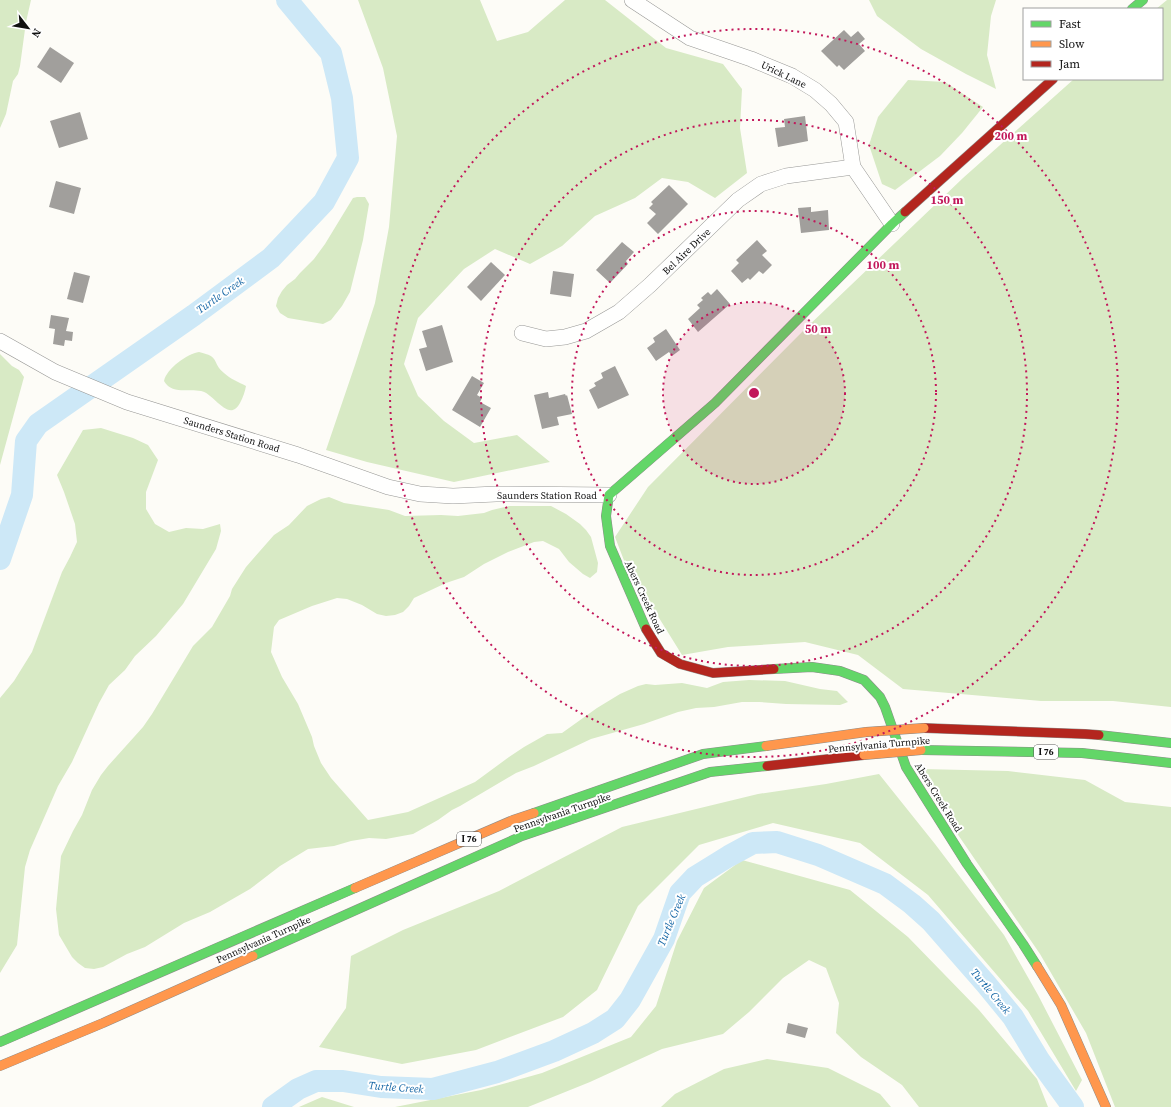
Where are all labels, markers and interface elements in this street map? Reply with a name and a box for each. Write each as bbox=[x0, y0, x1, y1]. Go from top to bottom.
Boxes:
north arrow bbox=[8, 8, 48, 48]
legend bbox=[1023, 8, 1163, 80]
text: Fast bbox=[1059, 16, 1081, 32]
text: N bbox=[28, 26, 45, 40]
text: Slow bbox=[1059, 36, 1085, 52]
text: Jam bbox=[1058, 56, 1080, 72]
street label: Urick Lane bbox=[759, 58, 809, 91]
text: 200 m bbox=[995, 128, 1028, 144]
text: 150 m bbox=[931, 192, 964, 208]
street label: Bel Aire Drive bbox=[660, 225, 713, 278]
text: 100 m bbox=[867, 257, 900, 273]
water label: Turtle Creek bbox=[193, 273, 248, 317]
text: 50 m bbox=[805, 321, 831, 337]
centre of rings bbox=[747, 386, 761, 400]
street label: Saunders Station Road bbox=[182, 414, 282, 455]
street label: Saunders Station Road bbox=[497, 489, 597, 502]
street label: Abers Creek Road bbox=[622, 559, 667, 636]
street label: Pennsylvania Turnpike bbox=[828, 734, 931, 755]
road number: I 76 bbox=[1034, 745, 1058, 759]
street label: Abers Creek Road bbox=[912, 760, 965, 835]
street label: Pennsylvania Turnpike bbox=[512, 790, 613, 835]
road number: I 76 bbox=[457, 832, 481, 846]
water label: Turtle Creek bbox=[654, 891, 689, 948]
street label: Pennsylvania Turnpike bbox=[214, 913, 313, 966]
water label: Turtle Creek bbox=[967, 965, 1015, 1018]
water label: Turtle Creek bbox=[368, 1078, 425, 1097]

